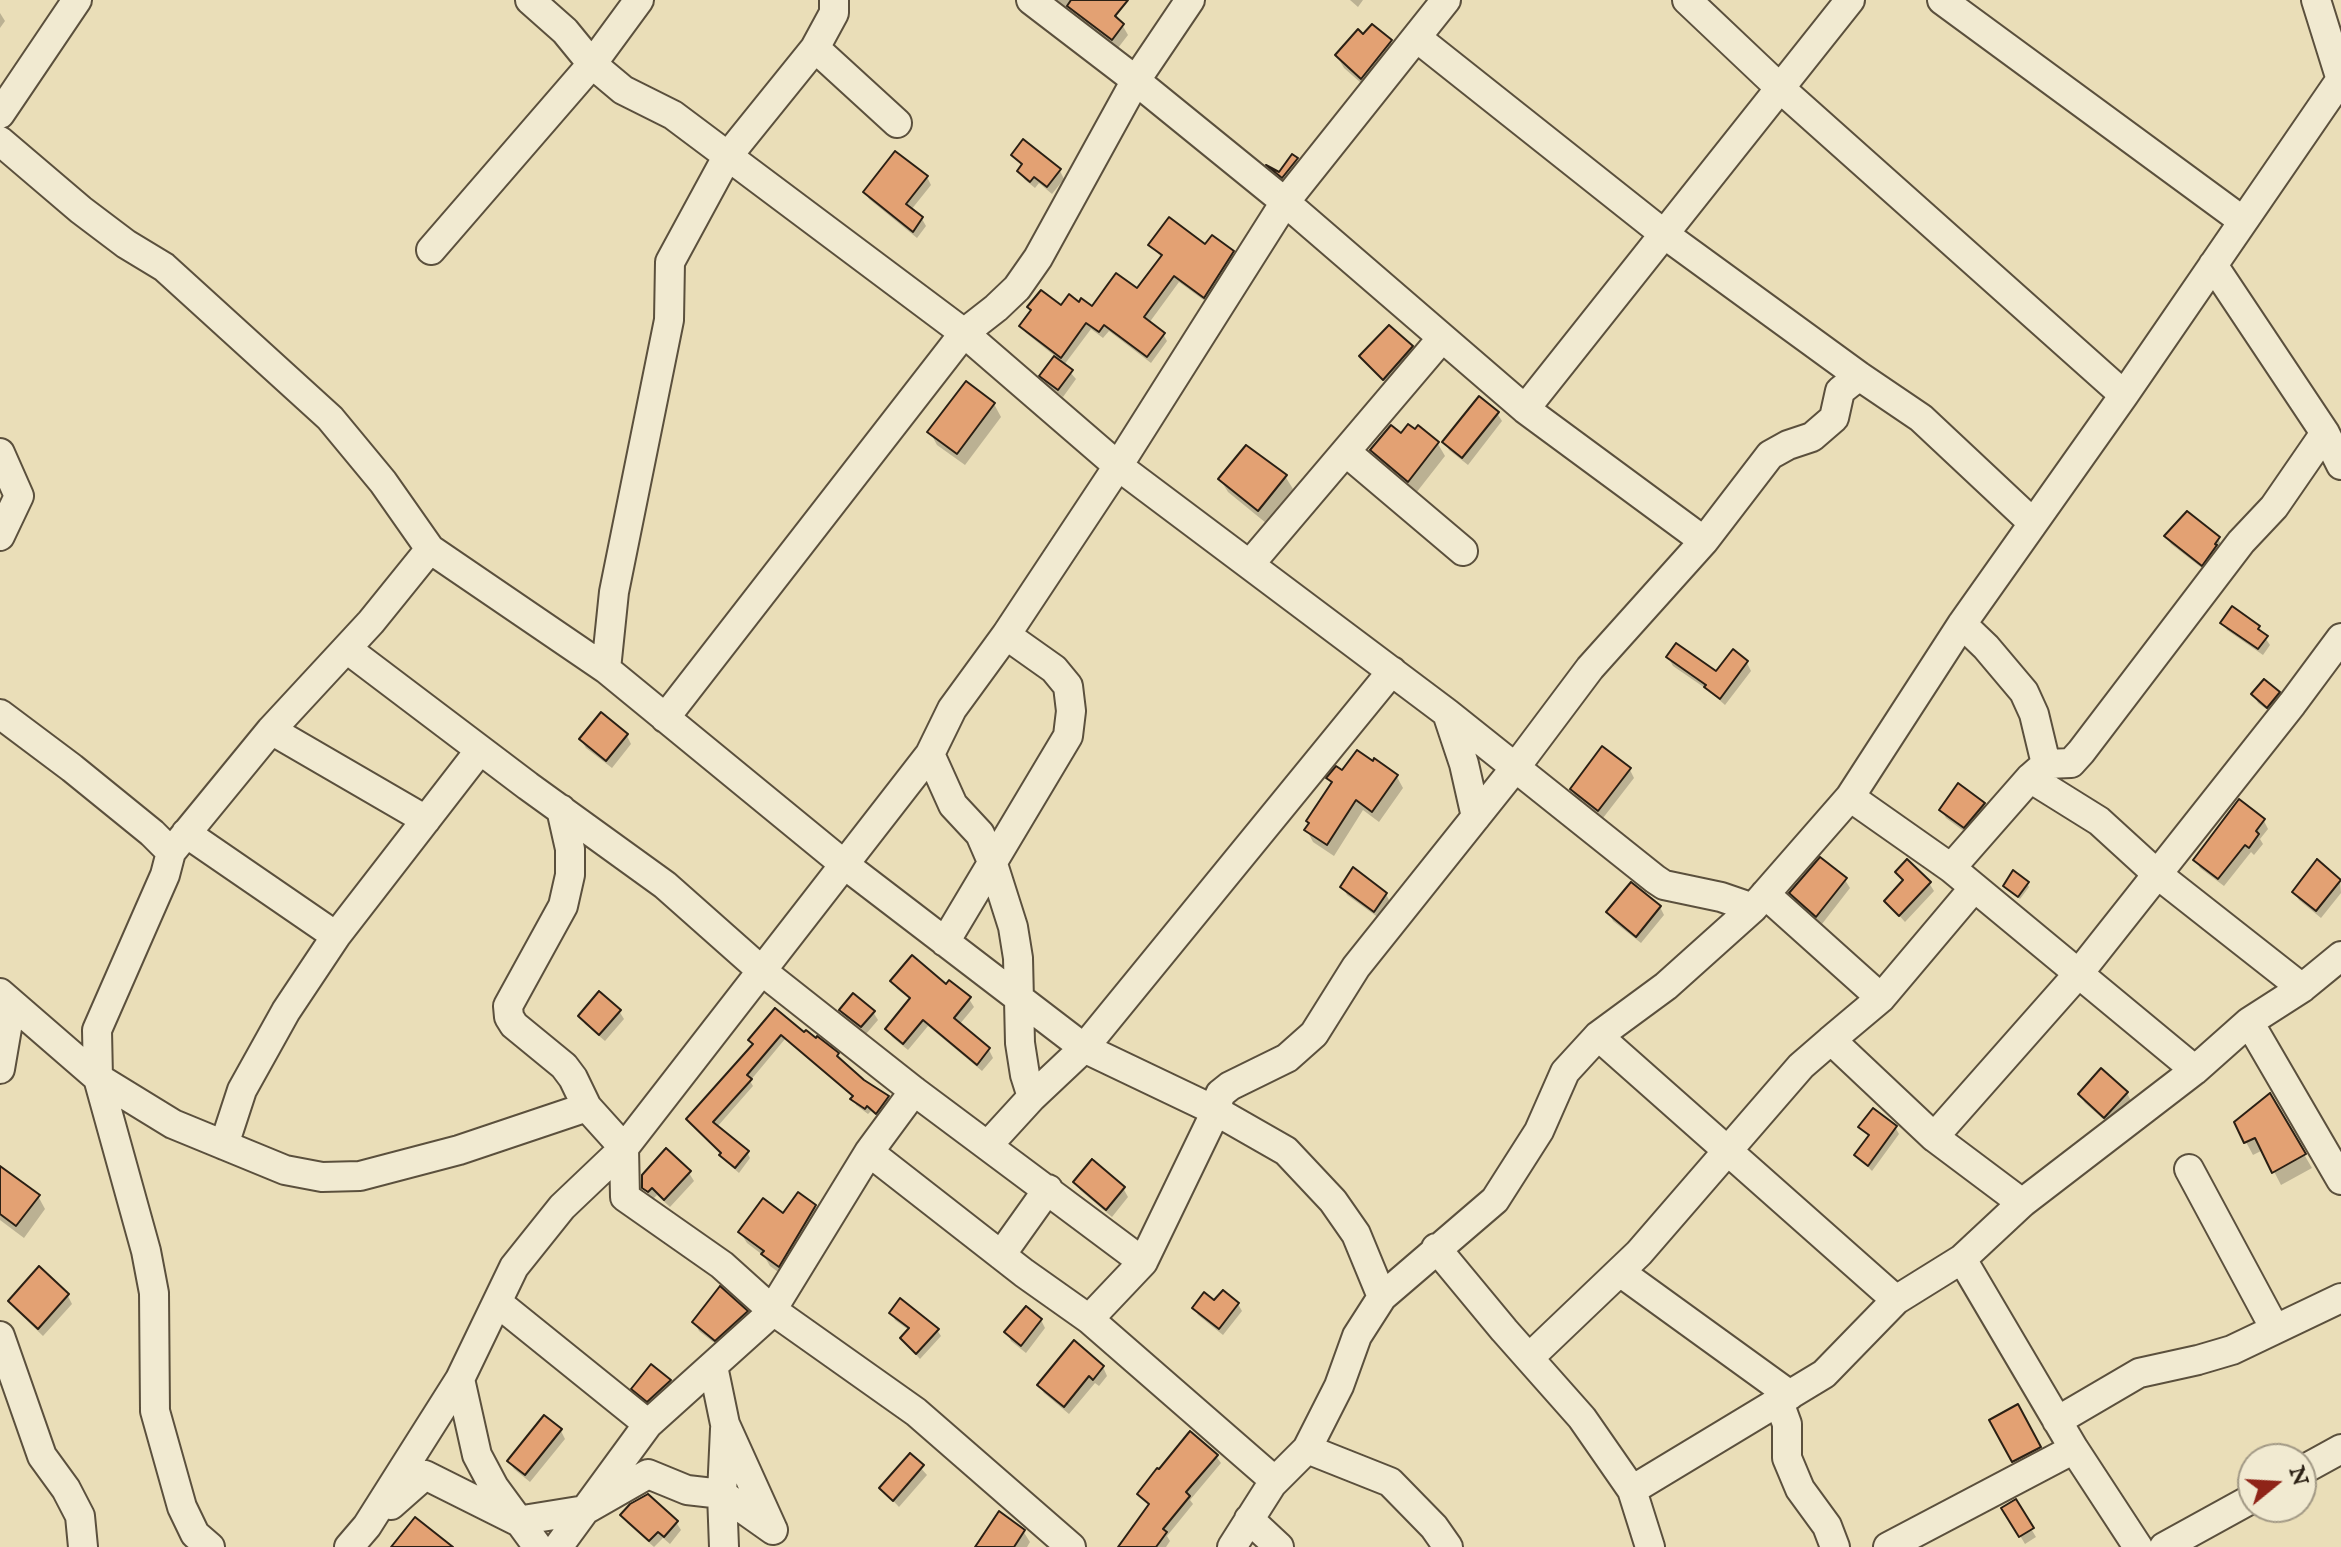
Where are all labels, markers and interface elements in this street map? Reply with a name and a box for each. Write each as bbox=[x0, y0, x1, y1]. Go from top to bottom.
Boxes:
north arrow bbox=[2237, 1443, 2317, 1523]
text: N bbox=[2282, 1463, 2314, 1490]

